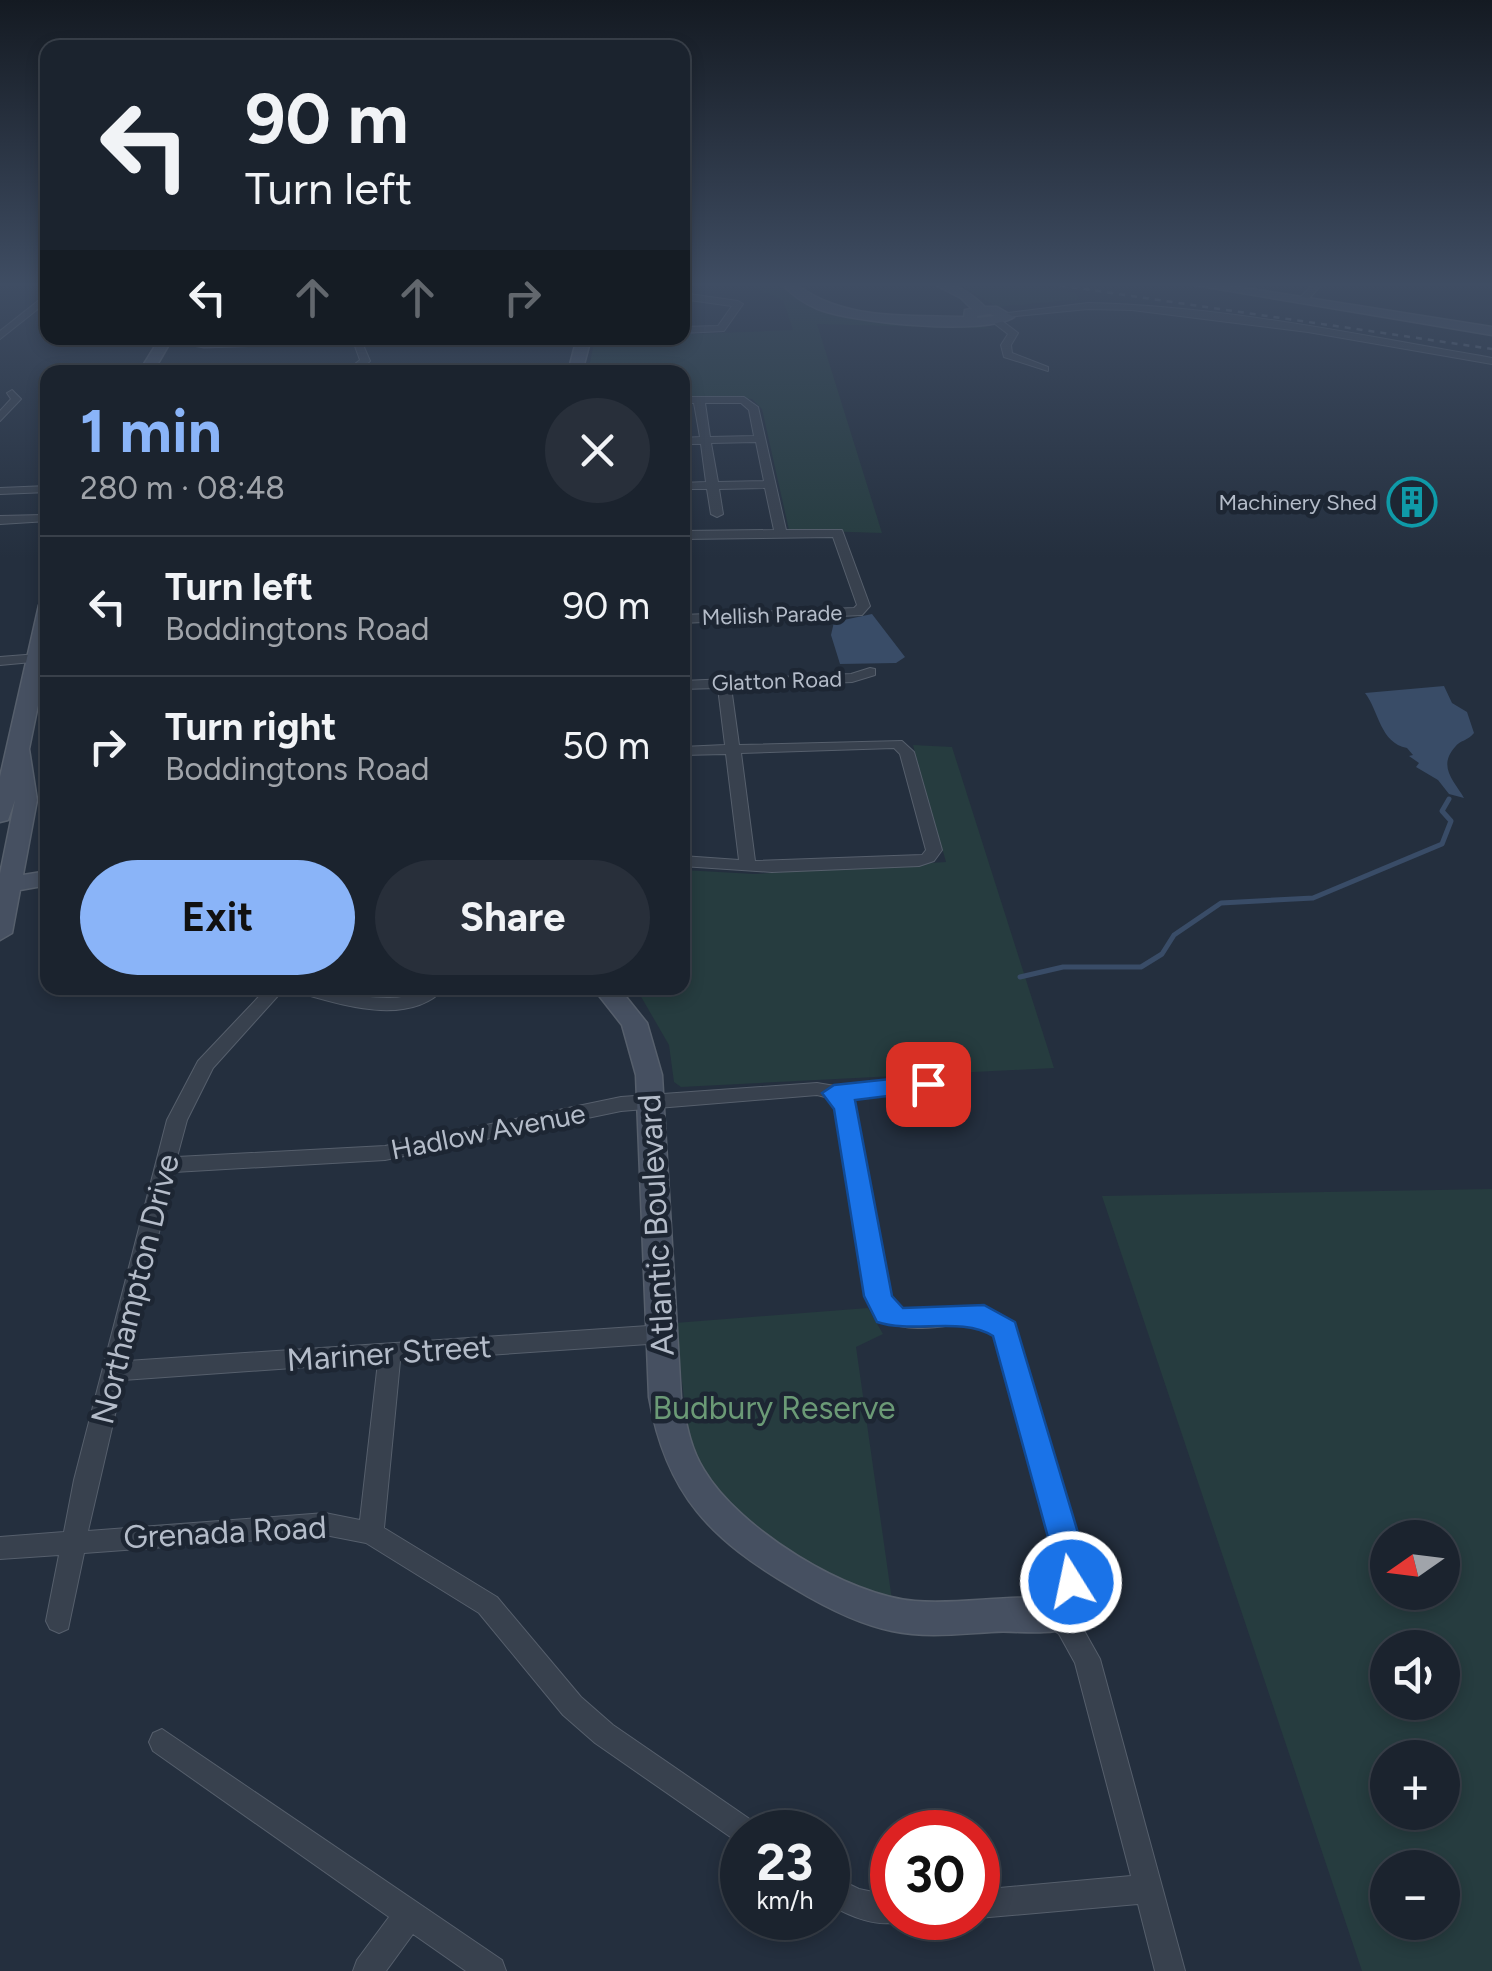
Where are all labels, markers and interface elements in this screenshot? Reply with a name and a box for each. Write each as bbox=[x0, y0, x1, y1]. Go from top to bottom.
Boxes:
text: 90 m bbox=[245, 76, 409, 161]
icon: left bbox=[80, 80, 210, 210]
text: Turn left bbox=[245, 161, 412, 215]
icon: left bbox=[180, 270, 235, 325]
icon: ahead bbox=[285, 270, 340, 325]
icon: ahead bbox=[390, 270, 445, 325]
icon: right bbox=[495, 270, 550, 325]
text: 1 min bbox=[80, 395, 222, 467]
button: close bbox=[545, 398, 650, 503]
text: 280 m · 08:48 bbox=[80, 469, 285, 507]
building icon: Machinery Shed bbox=[1386, 476, 1438, 528]
place label: Machinery Shed bbox=[1218, 489, 1377, 516]
text: Turn left bbox=[165, 564, 313, 610]
icon: left bbox=[80, 579, 135, 634]
text: 90 m bbox=[562, 583, 650, 629]
street label: Mellish Parade bbox=[701, 599, 843, 631]
text: Boddingtons Road bbox=[165, 610, 430, 648]
street label: Glatton Road bbox=[711, 665, 843, 697]
text: Turn right bbox=[165, 704, 337, 750]
icon: right bbox=[80, 719, 135, 774]
text: 50 m bbox=[562, 723, 650, 769]
text: Boddingtons Road bbox=[165, 750, 430, 788]
button: Exit bbox=[80, 860, 355, 975]
button: Share bbox=[375, 860, 650, 975]
pin bbox=[886, 1042, 971, 1127]
icon: arrive bbox=[901, 1057, 956, 1112]
street label: Atlantic Boulevard bbox=[630, 1093, 682, 1357]
street label: Hadlow Avenue bbox=[388, 1095, 588, 1167]
street label: Northampton Drive bbox=[83, 1150, 187, 1428]
street label: Mariner Street bbox=[285, 1327, 493, 1379]
park label: Budbury Reserve bbox=[653, 1389, 895, 1427]
street label: Grenada Road bbox=[122, 1508, 328, 1556]
north arrow bbox=[1370, 1520, 1460, 1610]
map controls bbox=[1370, 1520, 1460, 1940]
position arrow bbox=[1019, 1530, 1123, 1634]
button: sound bbox=[1370, 1630, 1460, 1720]
button: + bbox=[1370, 1740, 1460, 1830]
speed limit sign: 30 bbox=[870, 1810, 1000, 1940]
text: 23 bbox=[757, 1832, 813, 1893]
button: − bbox=[1370, 1850, 1460, 1940]
text: km/h bbox=[756, 1885, 814, 1915]

